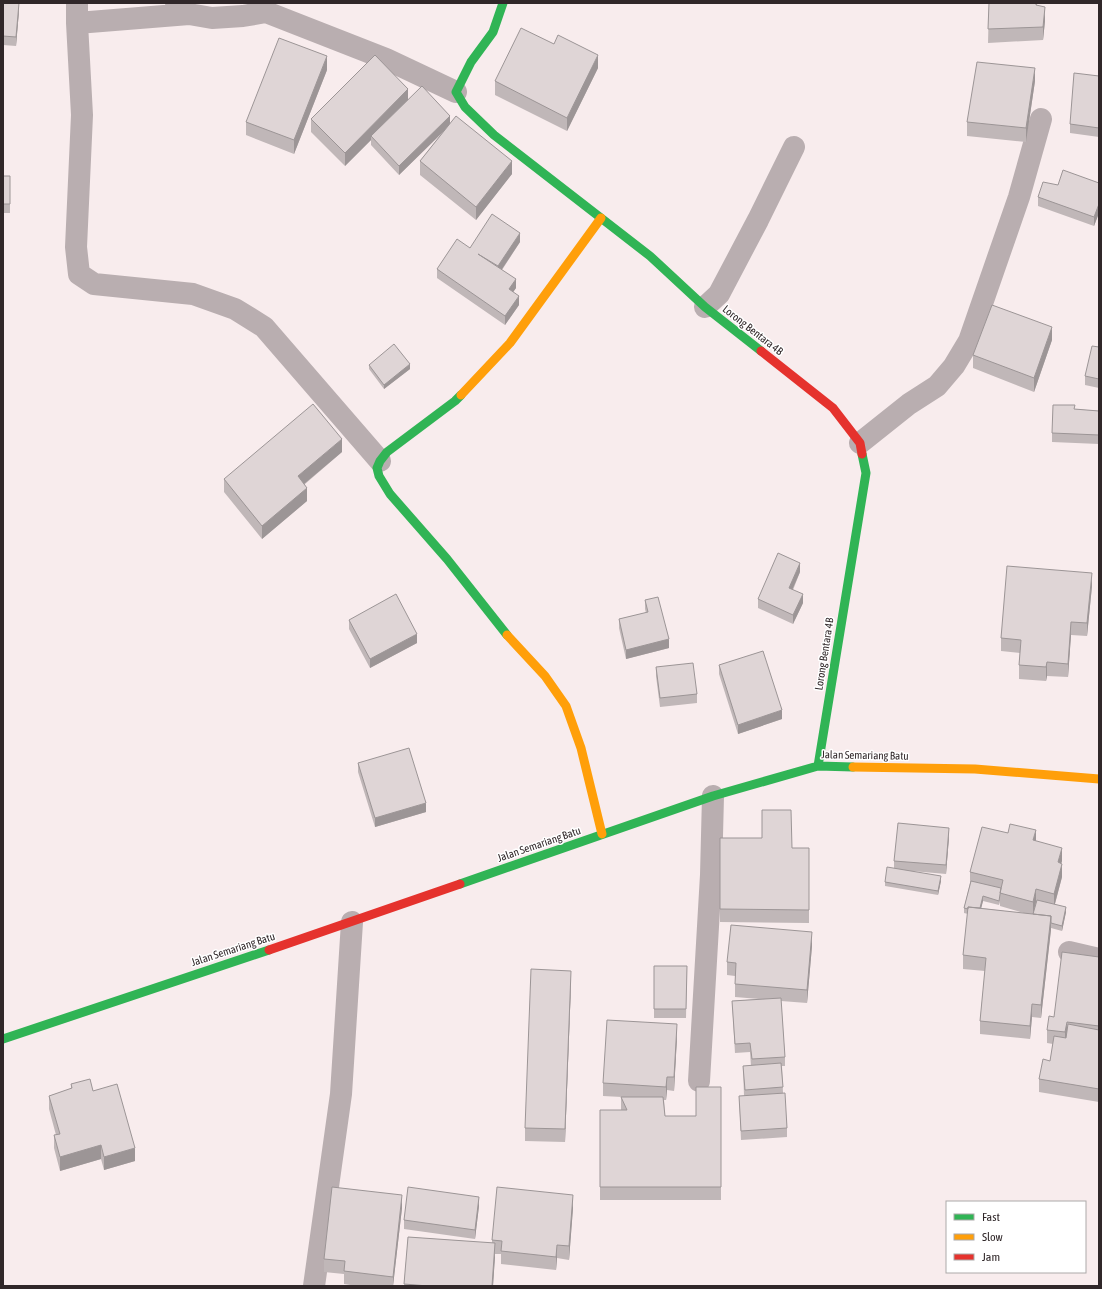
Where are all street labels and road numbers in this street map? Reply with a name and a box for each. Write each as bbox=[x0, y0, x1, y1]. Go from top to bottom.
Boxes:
street label: Lorong Bentara 4B bbox=[720, 303, 786, 358]
street label: Lorong Bentara 4B bbox=[812, 616, 836, 691]
street label: Jalan Semariang Batu bbox=[821, 748, 909, 762]
street label: Jalan Semariang Batu bbox=[496, 824, 582, 864]
street label: Jalan Semariang Batu bbox=[190, 930, 276, 968]

